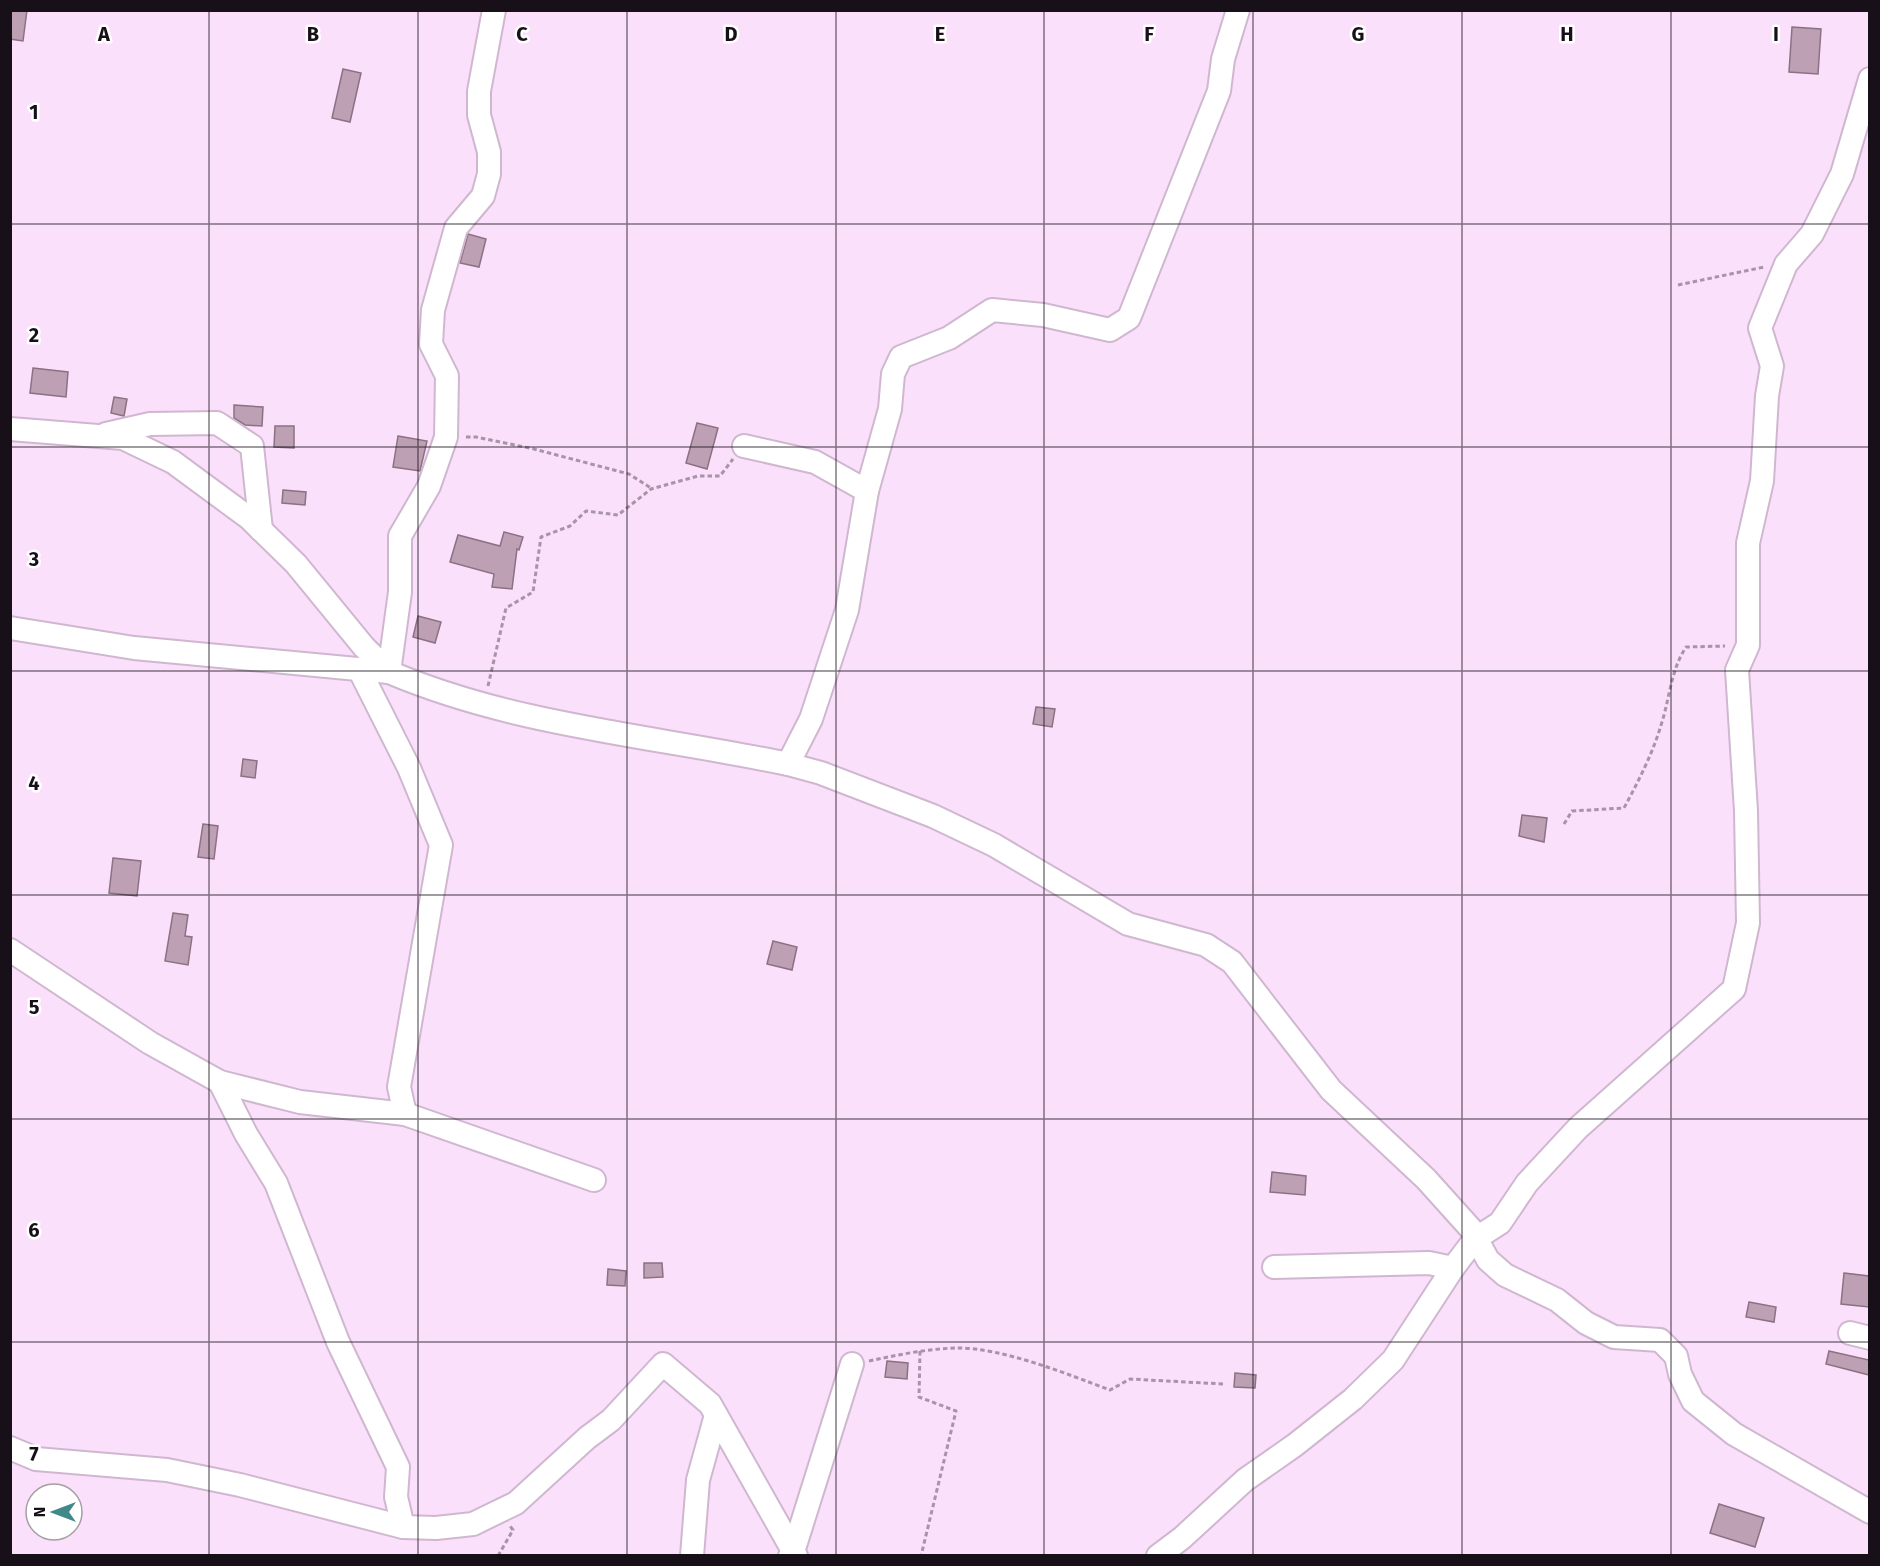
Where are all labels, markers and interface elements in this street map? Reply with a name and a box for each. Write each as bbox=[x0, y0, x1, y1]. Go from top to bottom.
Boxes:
text: A bbox=[97, 22, 111, 46]
text: B bbox=[307, 22, 319, 46]
text: C bbox=[516, 22, 528, 46]
text: D bbox=[724, 22, 738, 46]
text: E bbox=[935, 22, 945, 46]
text: F bbox=[1144, 22, 1154, 46]
text: G bbox=[1352, 22, 1364, 46]
text: H bbox=[1560, 22, 1574, 46]
text: I bbox=[1773, 22, 1779, 46]
text: 1 bbox=[29, 100, 39, 124]
text: 2 bbox=[29, 323, 39, 347]
text: 3 bbox=[28, 547, 39, 571]
text: 4 bbox=[28, 771, 40, 795]
text: 5 bbox=[29, 995, 40, 1019]
text: 6 bbox=[28, 1218, 40, 1242]
text: 7 bbox=[29, 1442, 39, 1466]
north arrow bbox=[24, 1482, 84, 1542]
text: N bbox=[30, 1507, 49, 1517]

